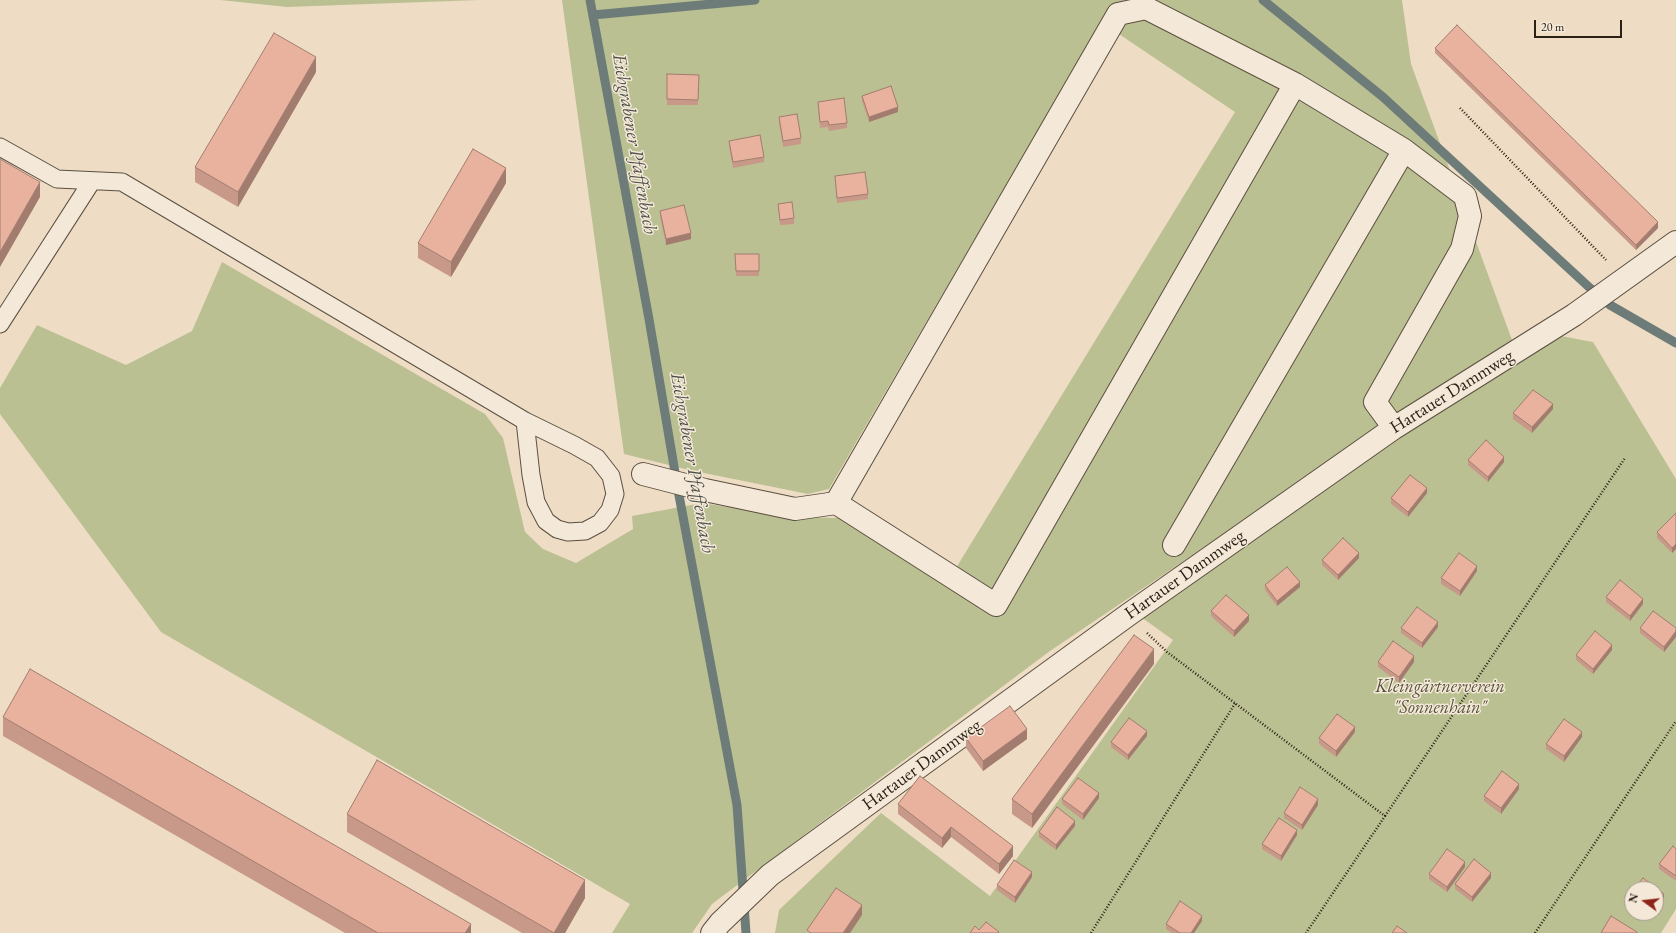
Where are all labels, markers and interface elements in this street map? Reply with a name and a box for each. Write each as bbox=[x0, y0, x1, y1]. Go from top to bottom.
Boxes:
scale bar bbox=[1536, 12, 1624, 38]
text: 20 m bbox=[1541, 19, 1564, 35]
water label: Eichgrabener Pfaffenbach bbox=[607, 52, 661, 236]
street label: Hartauer Dammweg bbox=[1386, 345, 1518, 439]
water label: Eichgrabener Pfaffenbach bbox=[665, 371, 719, 555]
street label: Hartauer Dammweg bbox=[1121, 525, 1249, 625]
park label: Kleingärtnerverein "Sonnenhain" bbox=[1375, 676, 1505, 718]
street label: Hartauer Dammweg bbox=[858, 715, 986, 815]
north arrow bbox=[1624, 881, 1664, 921]
text: N bbox=[1625, 892, 1641, 904]

